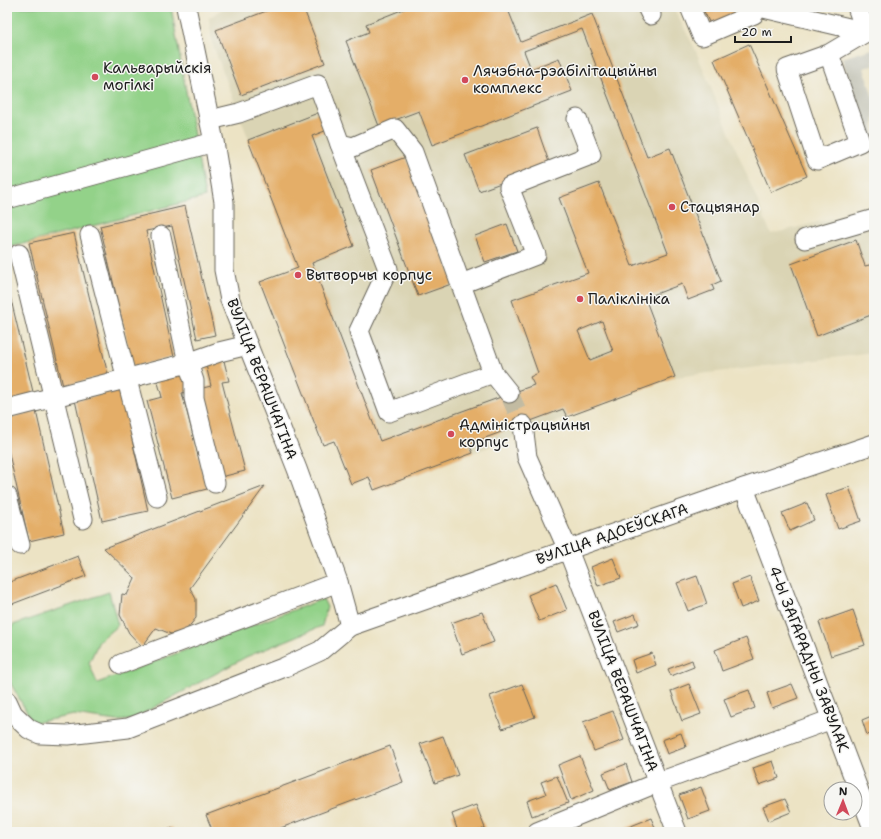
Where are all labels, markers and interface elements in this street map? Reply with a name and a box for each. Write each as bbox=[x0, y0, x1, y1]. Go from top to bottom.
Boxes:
scale bar bbox=[735, 18, 791, 44]
text: 20 m bbox=[741, 24, 772, 40]
place label: Кальварыйскія могілкі bbox=[103, 58, 212, 95]
place label: Лячэбна-рэабілітацыйны комплекс bbox=[473, 61, 657, 98]
marker: Кальварыйскія могілкі bbox=[90, 72, 100, 82]
marker: Лячэбна-рэабілітацыйны комплекс bbox=[460, 75, 470, 85]
place label: Стацыянар bbox=[680, 197, 760, 217]
marker: Стацыянар bbox=[667, 202, 677, 212]
place label: Вытворчы корпус bbox=[306, 265, 432, 285]
marker: Вытворчы корпус bbox=[293, 270, 303, 280]
place label: Паліклініка bbox=[588, 289, 671, 309]
marker: Паліклініка bbox=[575, 294, 585, 304]
street label: ВУЛІЦА ВЕРАШЧАГІНА bbox=[222, 296, 302, 463]
place label: Адміністрацыйны корпус bbox=[459, 415, 590, 452]
marker: Адміністрацыйны корпус bbox=[446, 429, 456, 439]
street label: ВУЛІЦА АДОЕЎСКАГА bbox=[533, 499, 691, 569]
street label: 4-Ы ЗАГАРАДНЫ ЗАВУЛАК bbox=[764, 563, 854, 755]
street label: ВУЛІЦА ВЕРАШЧАГІНА bbox=[583, 608, 663, 775]
north arrow bbox=[823, 781, 863, 821]
text: N bbox=[839, 784, 848, 799]

